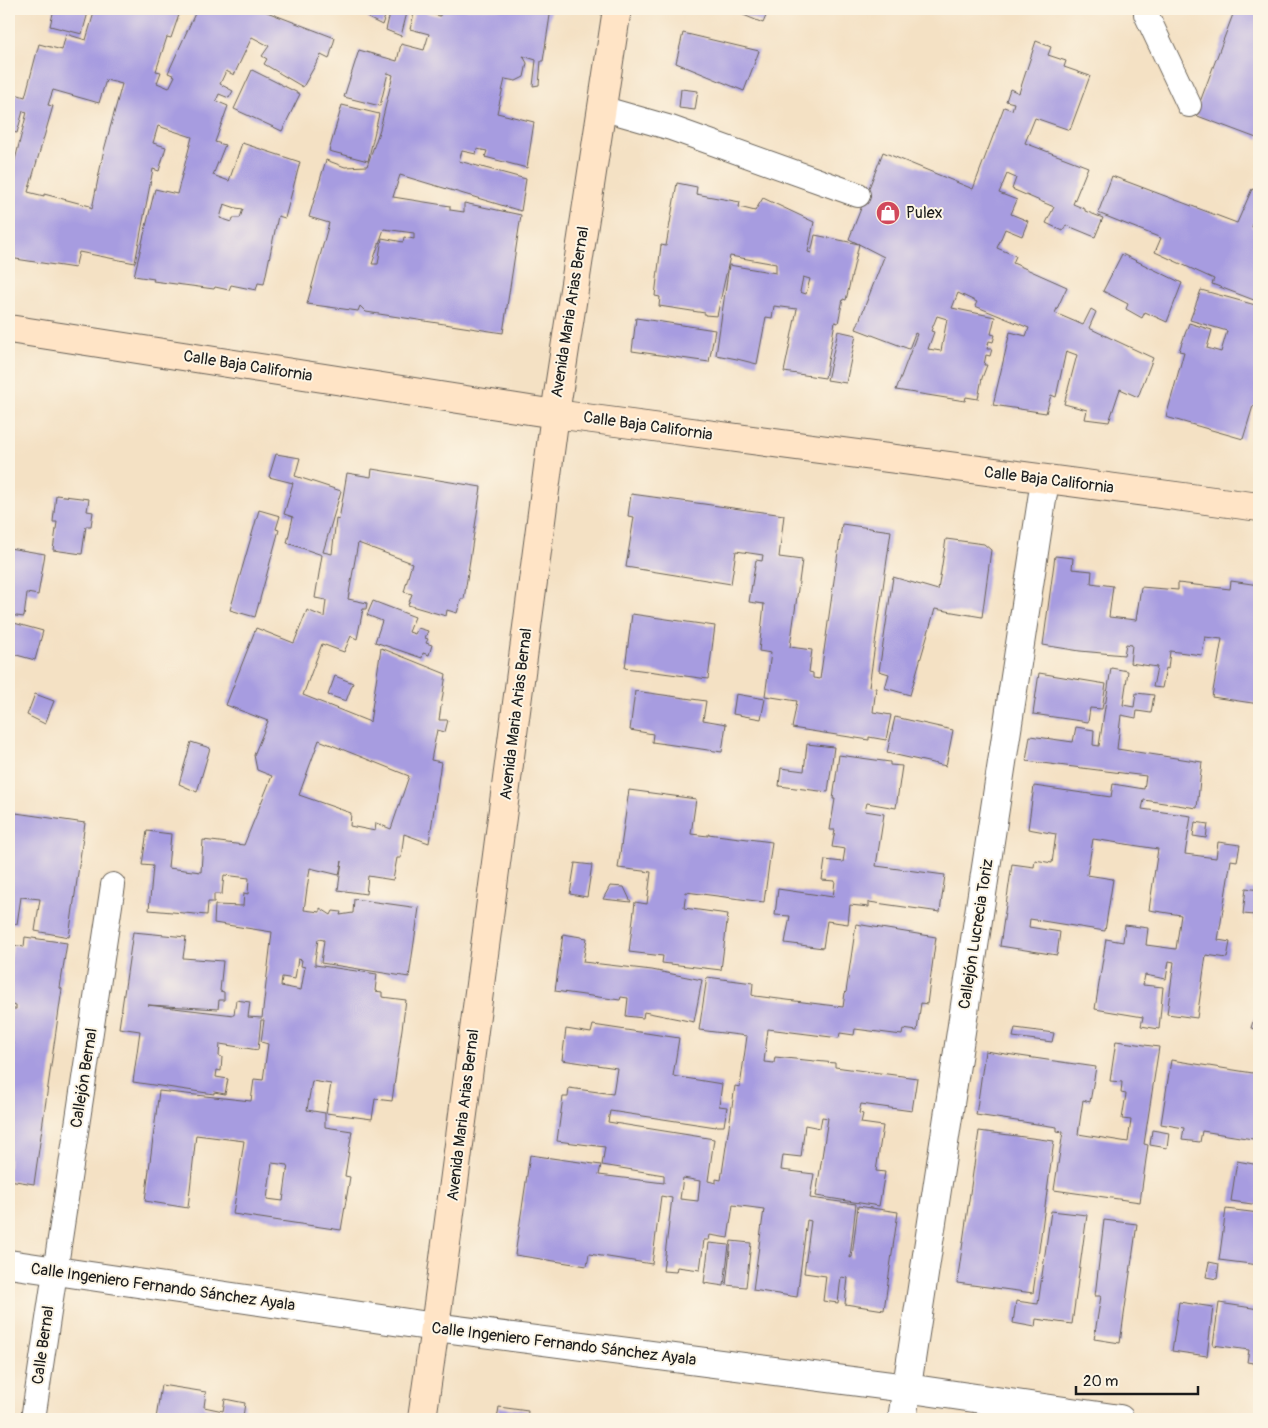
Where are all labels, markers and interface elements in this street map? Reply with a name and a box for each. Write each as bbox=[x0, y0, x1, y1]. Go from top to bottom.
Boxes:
shop icon: Pulex bbox=[875, 200, 901, 226]
place label: Pulex bbox=[906, 203, 943, 223]
street label: Avenida Maria Arias Bernal bbox=[547, 225, 593, 399]
street label: Calle Baja California bbox=[182, 346, 314, 386]
street label: Calle Baja California bbox=[582, 407, 714, 445]
street label: Calle Baja California bbox=[983, 462, 1115, 498]
street label: Avenida Maria Arias Bernal bbox=[496, 627, 536, 801]
street label: Callejón Lucrecia Toriz bbox=[954, 857, 998, 1011]
street label: Callejón Bernal bbox=[66, 1027, 102, 1129]
street label: Avenida Maria Arias Bernal bbox=[443, 1028, 483, 1202]
street label: Calle Ingeniero Fernando Sánchez Ayala bbox=[30, 1259, 296, 1315]
street label: Calle Bernal bbox=[28, 1304, 58, 1386]
street label: Calle Ingeniero Fernando Sánchez Ayala bbox=[430, 1318, 698, 1370]
scale bar bbox=[1076, 1363, 1198, 1395]
text: 20 m bbox=[1083, 1372, 1118, 1391]

